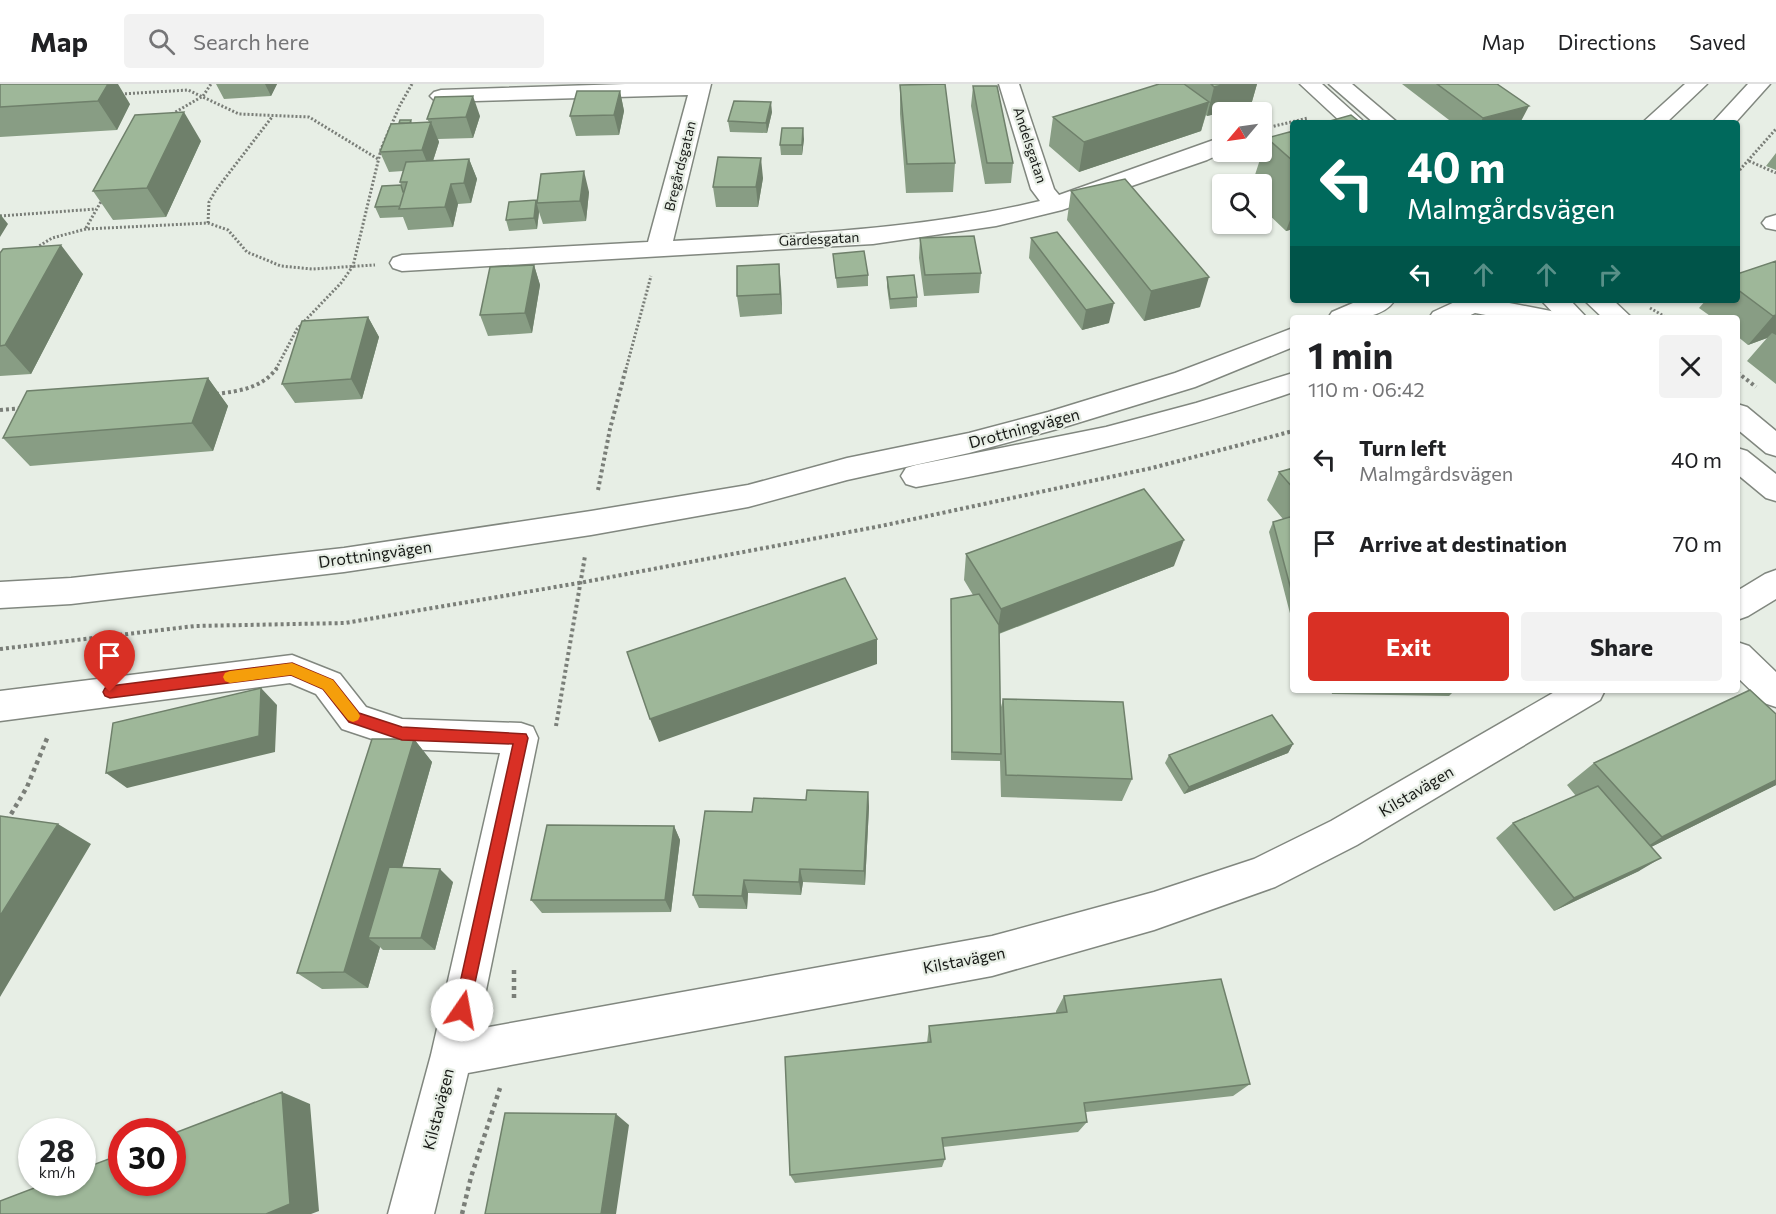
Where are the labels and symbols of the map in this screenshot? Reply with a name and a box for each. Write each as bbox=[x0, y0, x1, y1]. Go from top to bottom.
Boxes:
north arrow bbox=[1212, 102, 1272, 162]
street label: Andelsgatan bbox=[1010, 105, 1051, 185]
street label: Bregårdsgatan bbox=[660, 119, 699, 213]
street label: Gärdesgatan bbox=[778, 228, 860, 249]
street label: Drottningvägen bbox=[966, 404, 1081, 451]
street label: Drottningvägen bbox=[317, 536, 433, 571]
pin bbox=[84, 630, 135, 692]
street label: Kilstavägen bbox=[1375, 761, 1456, 820]
street label: Kilstavägen bbox=[921, 942, 1007, 977]
position arrow bbox=[430, 978, 494, 1042]
street label: Kilstavägen bbox=[418, 1066, 457, 1152]
speed limit sign: 30 bbox=[108, 1118, 186, 1196]

